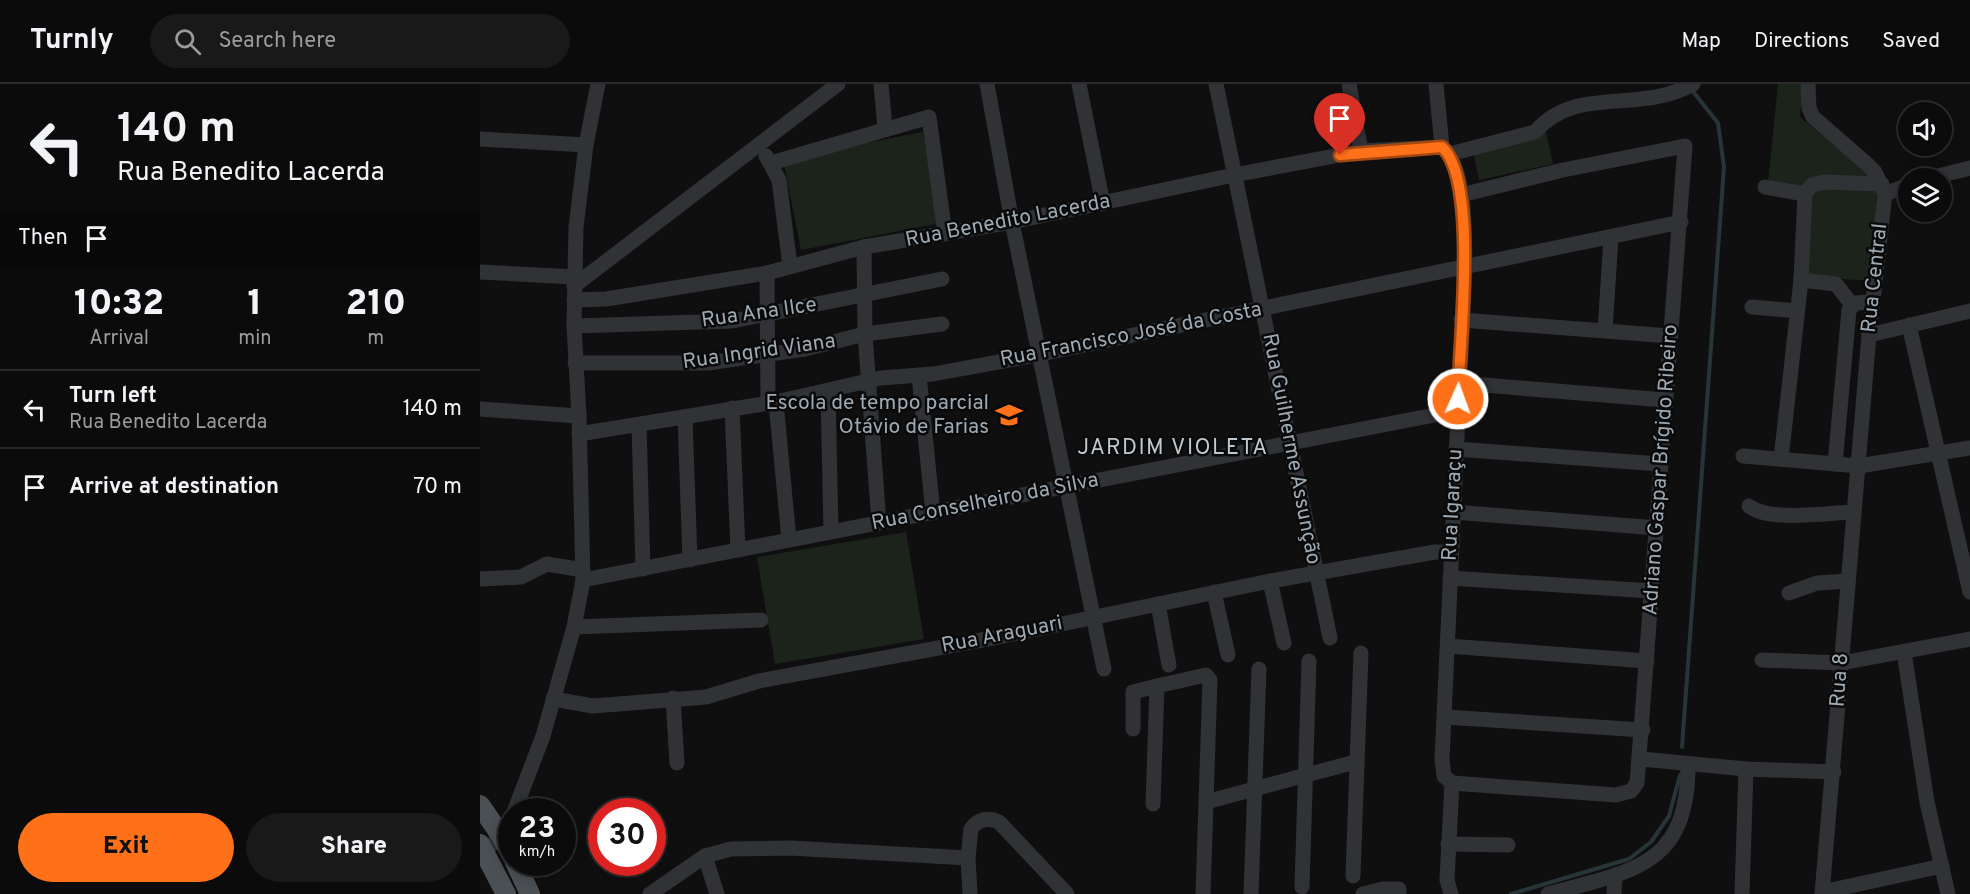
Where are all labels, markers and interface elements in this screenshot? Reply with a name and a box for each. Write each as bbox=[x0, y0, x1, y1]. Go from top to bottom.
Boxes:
search box bbox=[150, 14, 570, 68]
text: Turnly bbox=[30, 23, 114, 59]
icon: search bbox=[171, 25, 204, 58]
text: Search here bbox=[219, 28, 336, 55]
text: Map bbox=[1681, 28, 1721, 55]
text: Directions bbox=[1754, 28, 1849, 55]
text: Saved bbox=[1882, 28, 1940, 55]
pin bbox=[1314, 93, 1365, 155]
icon: arrive bbox=[1323, 102, 1356, 135]
map controls bbox=[1898, 102, 1952, 222]
button: sound bbox=[1898, 102, 1952, 156]
text: 140 m bbox=[117, 104, 236, 157]
icon: left bbox=[18, 108, 96, 186]
text: Rua Benedito Lacerda bbox=[117, 156, 385, 190]
button: layers bbox=[1898, 168, 1952, 222]
street label: Rua Benedito Lacerda bbox=[903, 188, 1113, 254]
icon: arrive bbox=[80, 222, 113, 255]
street label: Rua Central bbox=[1856, 222, 1894, 334]
text: Then bbox=[18, 225, 68, 252]
text: 10:32 bbox=[74, 282, 164, 328]
text: 1 bbox=[248, 282, 262, 328]
text: 210 bbox=[345, 282, 406, 328]
street label: Rua Ana Ilce bbox=[700, 292, 818, 334]
street label: Rua Francisco José da Costa bbox=[998, 296, 1264, 374]
street label: Adriano Gaspar Brígido Ribeiro bbox=[1637, 324, 1685, 616]
text: Arrival bbox=[89, 326, 149, 352]
text: min bbox=[238, 326, 272, 352]
text: m bbox=[367, 326, 384, 352]
street label: Rua Ingrid Viana bbox=[681, 328, 837, 376]
street label: Rua Guilherme Assunção bbox=[1255, 331, 1327, 567]
position arrow bbox=[1426, 367, 1490, 431]
text: Turn left bbox=[69, 383, 157, 410]
place label: Escola de tempo parcial Otávio de Farias bbox=[766, 390, 989, 441]
icon: left bbox=[18, 393, 51, 426]
text: 140 m bbox=[403, 396, 462, 423]
school or university icon: Escola de tempo parcial Otávio de Farias bbox=[994, 400, 1024, 430]
text: Rua Benedito Lacerda bbox=[69, 410, 267, 436]
district label: JARDIM VIOLETA bbox=[1077, 435, 1269, 462]
street label: Rua Igaraçu bbox=[1437, 448, 1469, 562]
street label: Rua Conselheiro da Silva bbox=[869, 467, 1101, 537]
icon: arrive bbox=[18, 471, 51, 504]
text: Arrive at destination bbox=[69, 474, 279, 501]
text: 70 m bbox=[413, 474, 462, 501]
street label: Rua Araguari bbox=[939, 610, 1065, 660]
street label: Rua 8 bbox=[1825, 652, 1855, 708]
speed limit sign: 30 bbox=[588, 798, 666, 876]
text: 23 bbox=[519, 811, 555, 848]
button: Exit bbox=[18, 813, 234, 882]
button: Share bbox=[246, 813, 462, 882]
text: km/h bbox=[519, 843, 555, 862]

